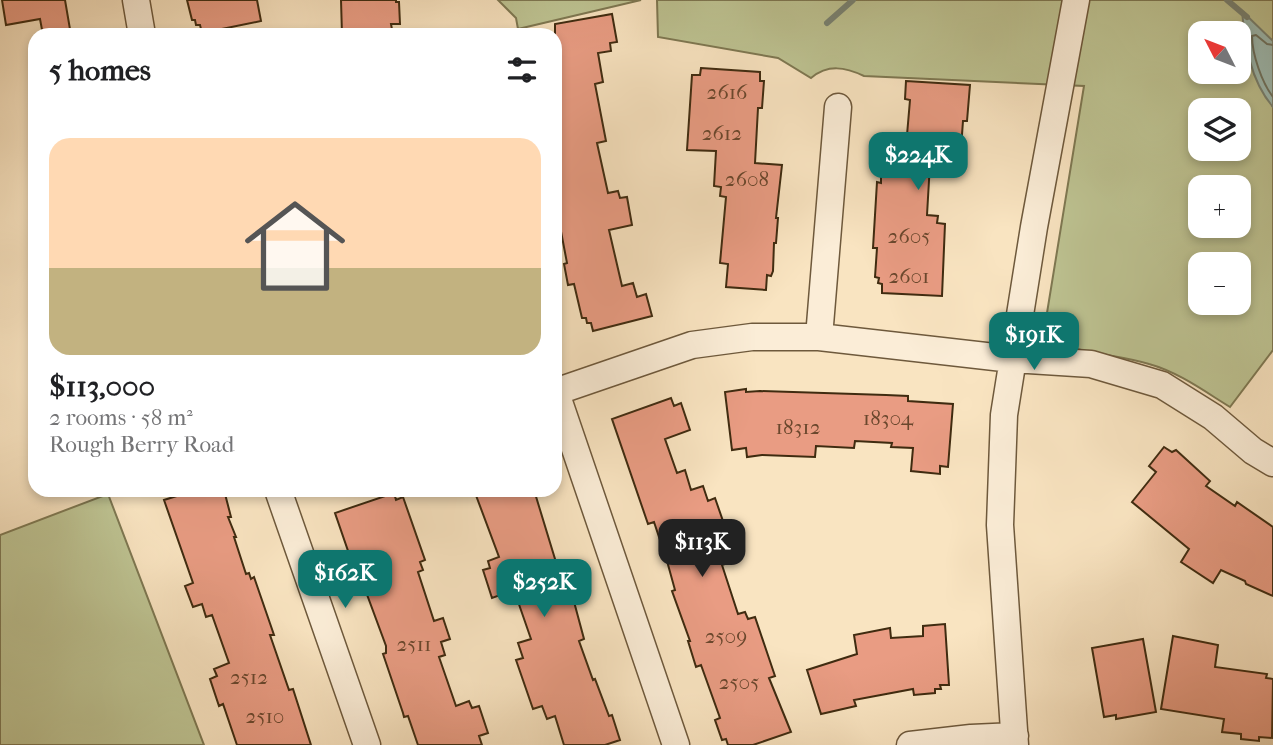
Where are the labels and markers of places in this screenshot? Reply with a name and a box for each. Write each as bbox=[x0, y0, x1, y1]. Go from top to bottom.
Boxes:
pin: $224K bbox=[869, 132, 967, 192]
pin: $191K bbox=[985, 312, 1083, 372]
pin: $113K bbox=[653, 520, 751, 579]
pin: $162K bbox=[296, 550, 394, 610]
pin: $252K bbox=[495, 560, 593, 619]

